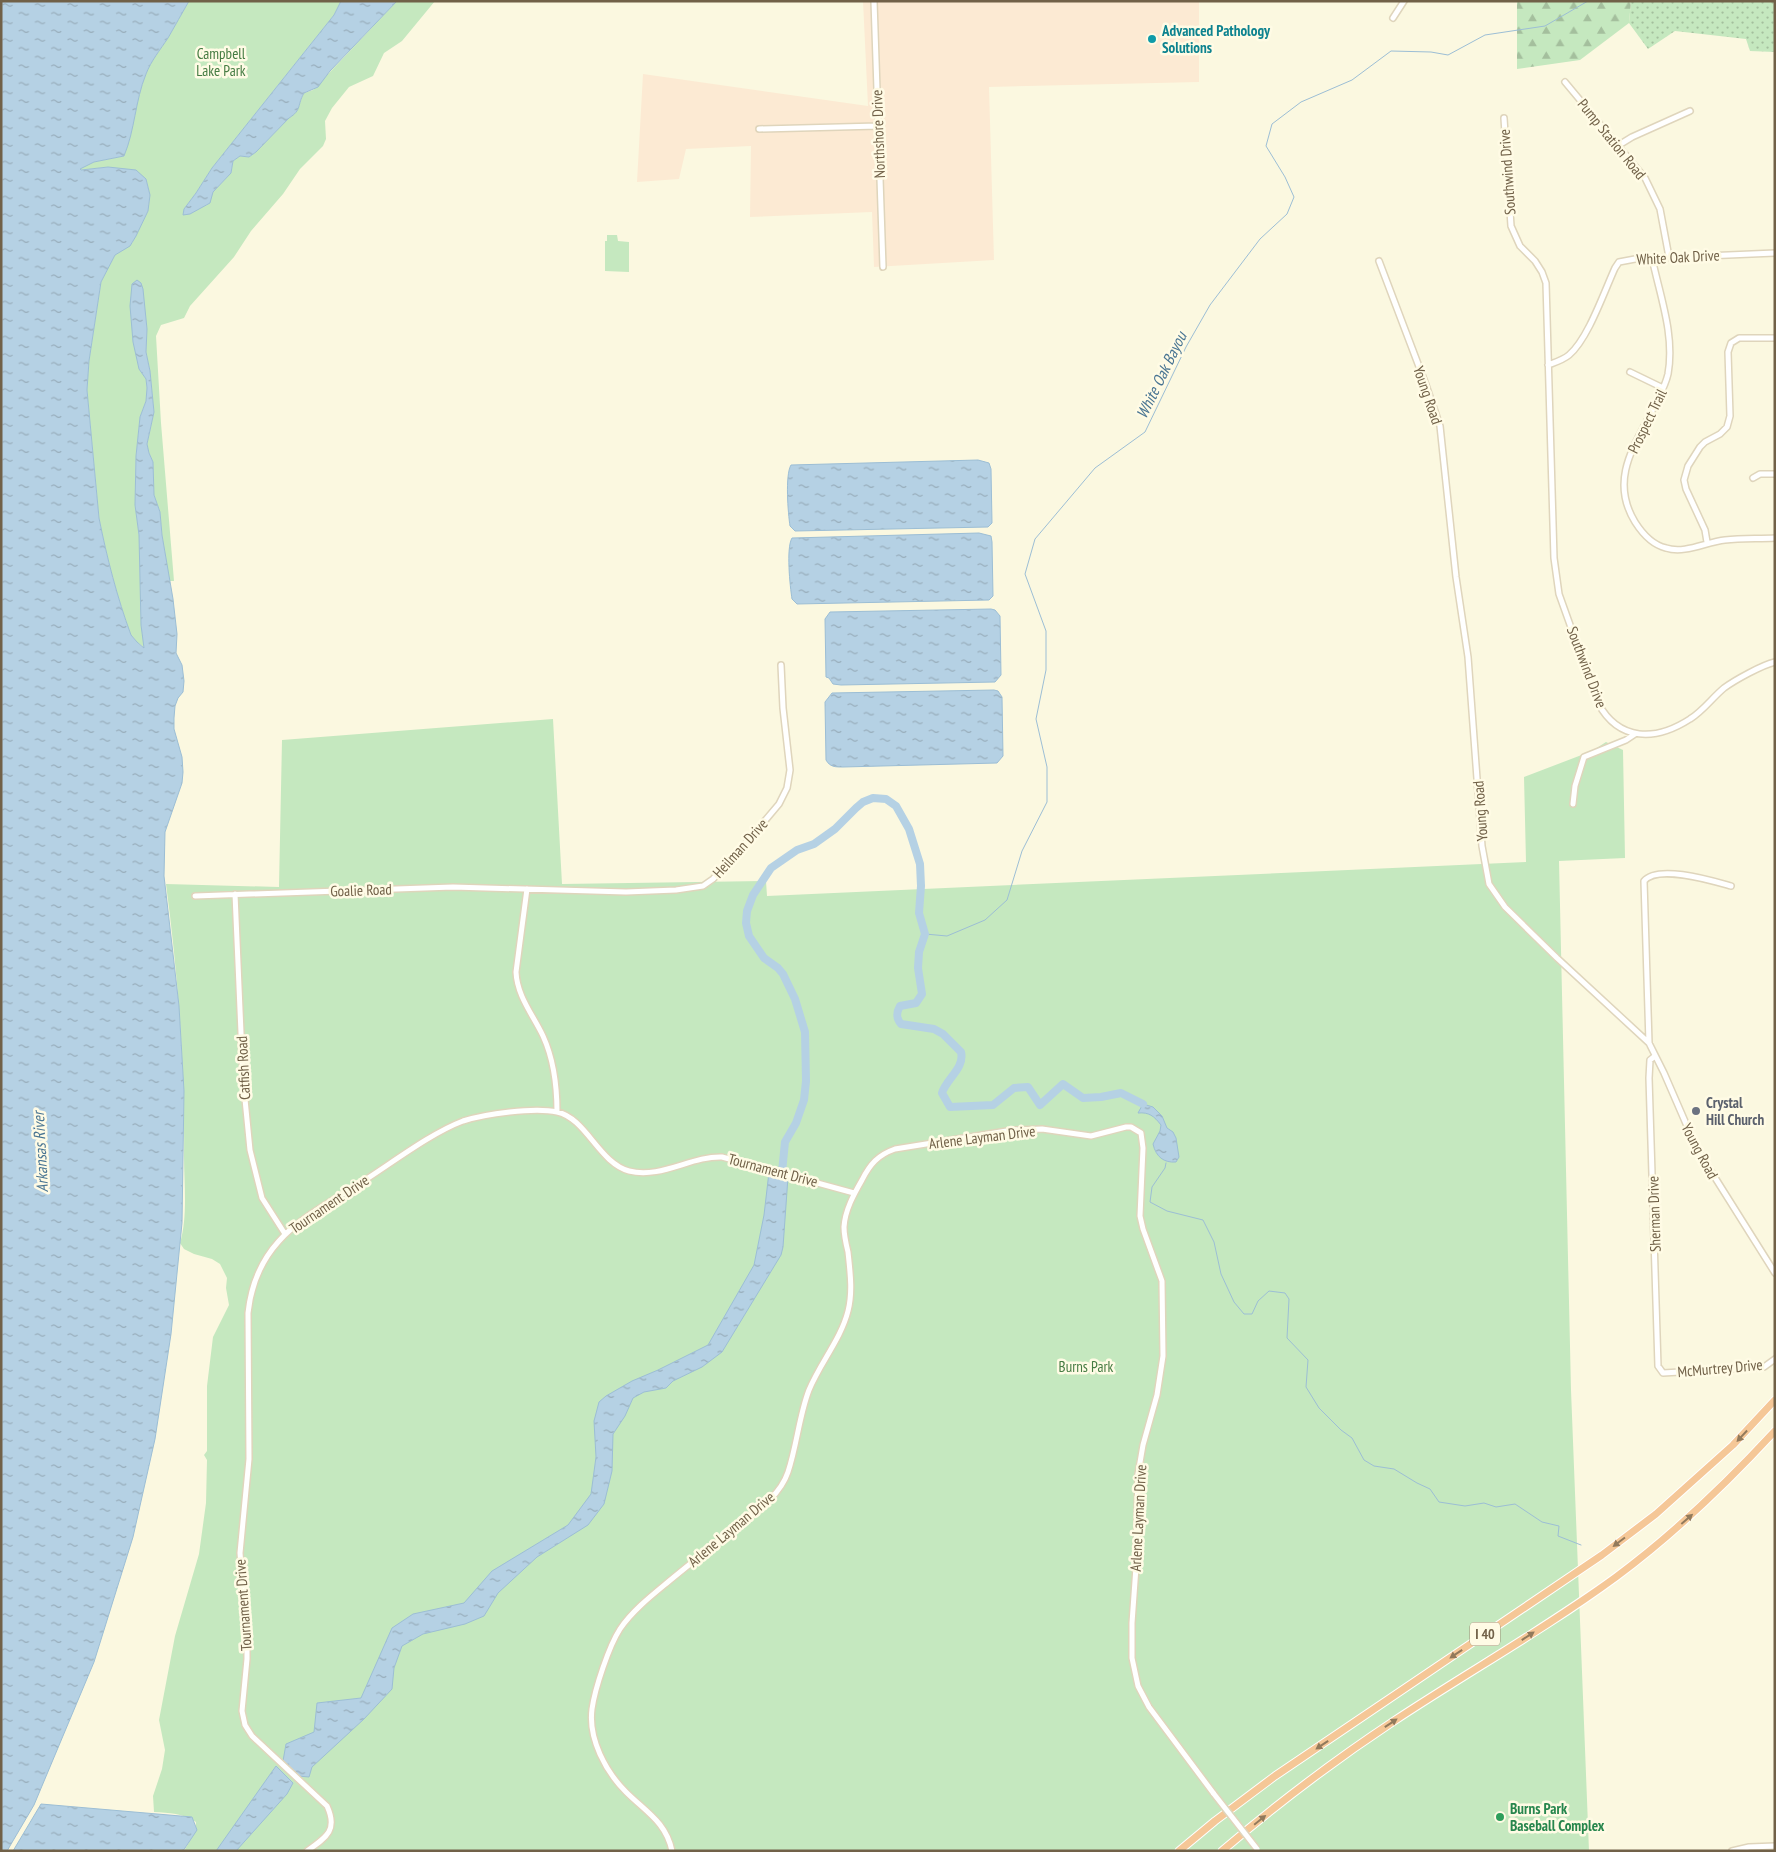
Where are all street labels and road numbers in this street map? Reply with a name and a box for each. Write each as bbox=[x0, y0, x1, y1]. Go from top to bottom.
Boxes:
street label: Northshore Drive bbox=[867, 89, 889, 179]
street label: Pump Station Road bbox=[1574, 95, 1650, 183]
street label: Southwind Drive bbox=[1495, 129, 1519, 215]
street label: White Oak Drive bbox=[1636, 245, 1720, 269]
street label: Young Road bbox=[1409, 363, 1447, 427]
street label: Prospect Trail bbox=[1623, 385, 1671, 456]
street label: Southwind Drive bbox=[1563, 624, 1611, 710]
street label: Young Road bbox=[1468, 780, 1492, 842]
street label: Heilman Drive bbox=[708, 814, 772, 882]
street label: Goalie Road bbox=[330, 879, 392, 901]
street label: Catfish Road bbox=[232, 1036, 254, 1100]
street label: Young Road bbox=[1677, 1120, 1723, 1182]
street label: Arlene Layman Drive bbox=[928, 1121, 1036, 1153]
street label: Tournament Drive bbox=[726, 1149, 820, 1191]
street label: Tournament Drive bbox=[286, 1170, 372, 1238]
street label: Sherman Drive bbox=[1643, 1176, 1665, 1252]
street label: McMurtrey Drive bbox=[1677, 1355, 1763, 1381]
street label: Arlene Layman Drive bbox=[1126, 1464, 1150, 1572]
street label: Arlene Layman Drive bbox=[684, 1487, 778, 1571]
street label: Tournament Drive bbox=[230, 1558, 256, 1652]
road number: I 40 bbox=[1470, 1622, 1500, 1646]

